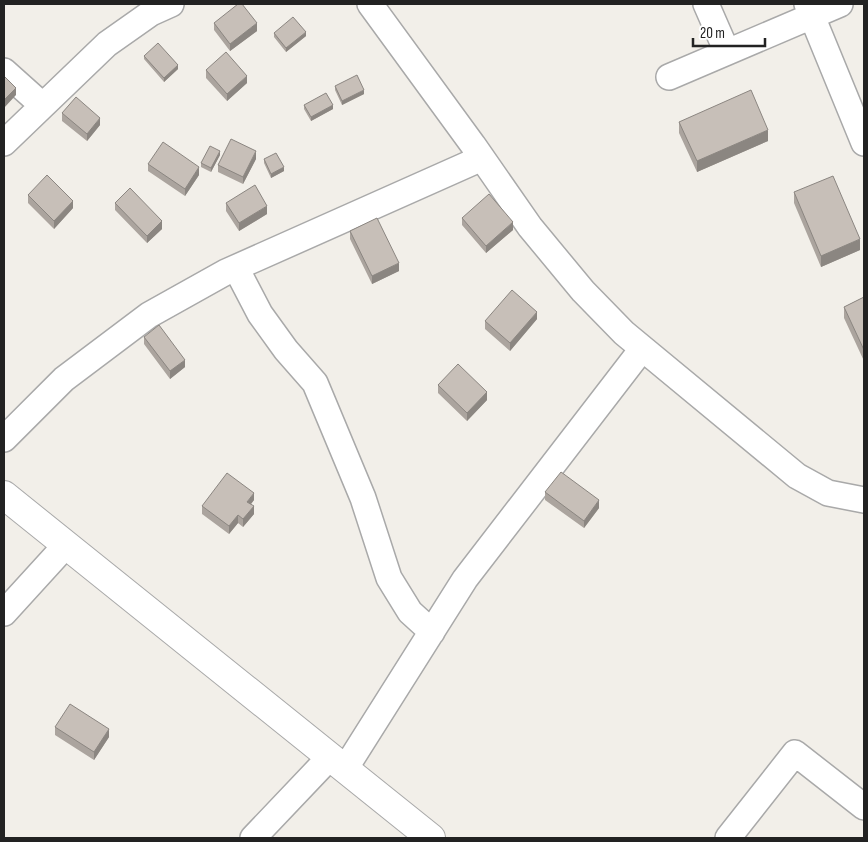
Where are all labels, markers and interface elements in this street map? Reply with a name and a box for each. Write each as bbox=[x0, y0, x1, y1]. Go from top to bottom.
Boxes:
scale bar bbox=[693, 15, 766, 47]
text: 20 m bbox=[700, 24, 725, 43]

